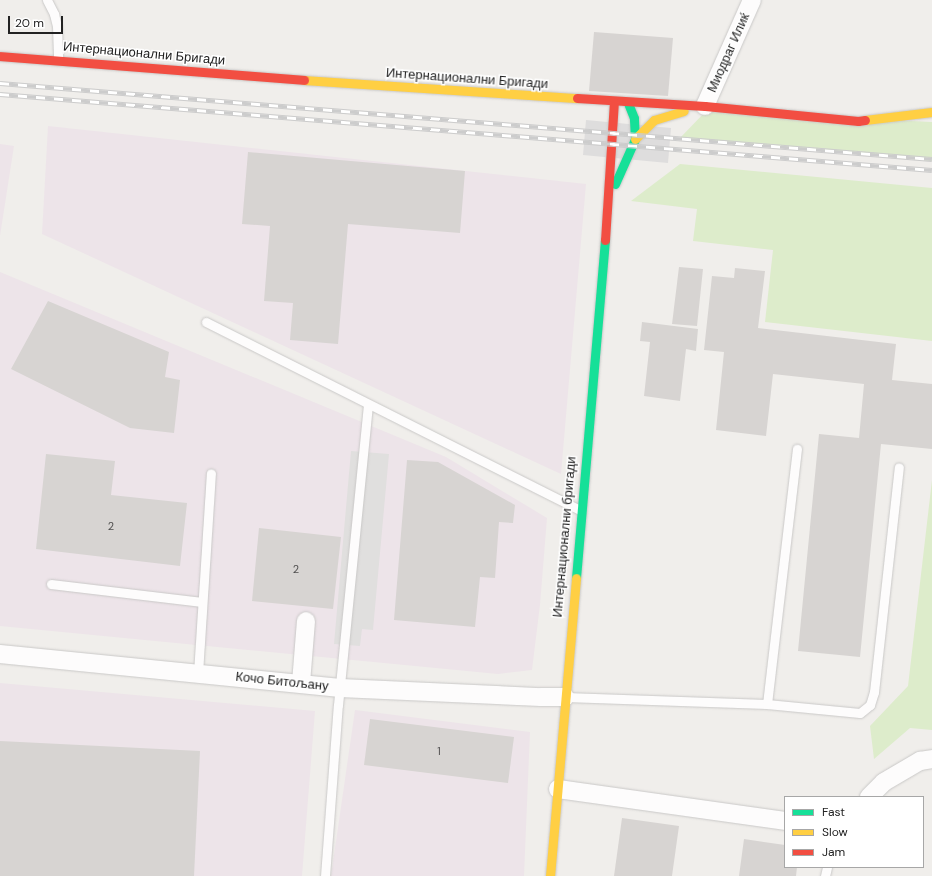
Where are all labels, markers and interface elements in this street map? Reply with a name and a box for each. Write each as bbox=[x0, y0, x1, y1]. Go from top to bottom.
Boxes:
scale bar bbox=[10, 8, 65, 34]
street label: Миодраг Илиќ bbox=[705, 11, 753, 95]
text: 20 m bbox=[15, 15, 44, 31]
street label: Интернационални Бригади bbox=[62, 39, 226, 69]
street label: Интернационални Бригади bbox=[385, 66, 549, 92]
street label: Интернационални бригади bbox=[550, 456, 580, 618]
house number: 2 bbox=[108, 519, 114, 533]
house number: 2 bbox=[293, 562, 299, 576]
street label: Кочо Битољану bbox=[235, 669, 329, 695]
house number: 1 bbox=[437, 744, 441, 758]
legend bbox=[784, 796, 924, 868]
text: Fast bbox=[822, 804, 845, 820]
text: Slow bbox=[822, 824, 848, 840]
text: Jam bbox=[822, 844, 845, 860]

